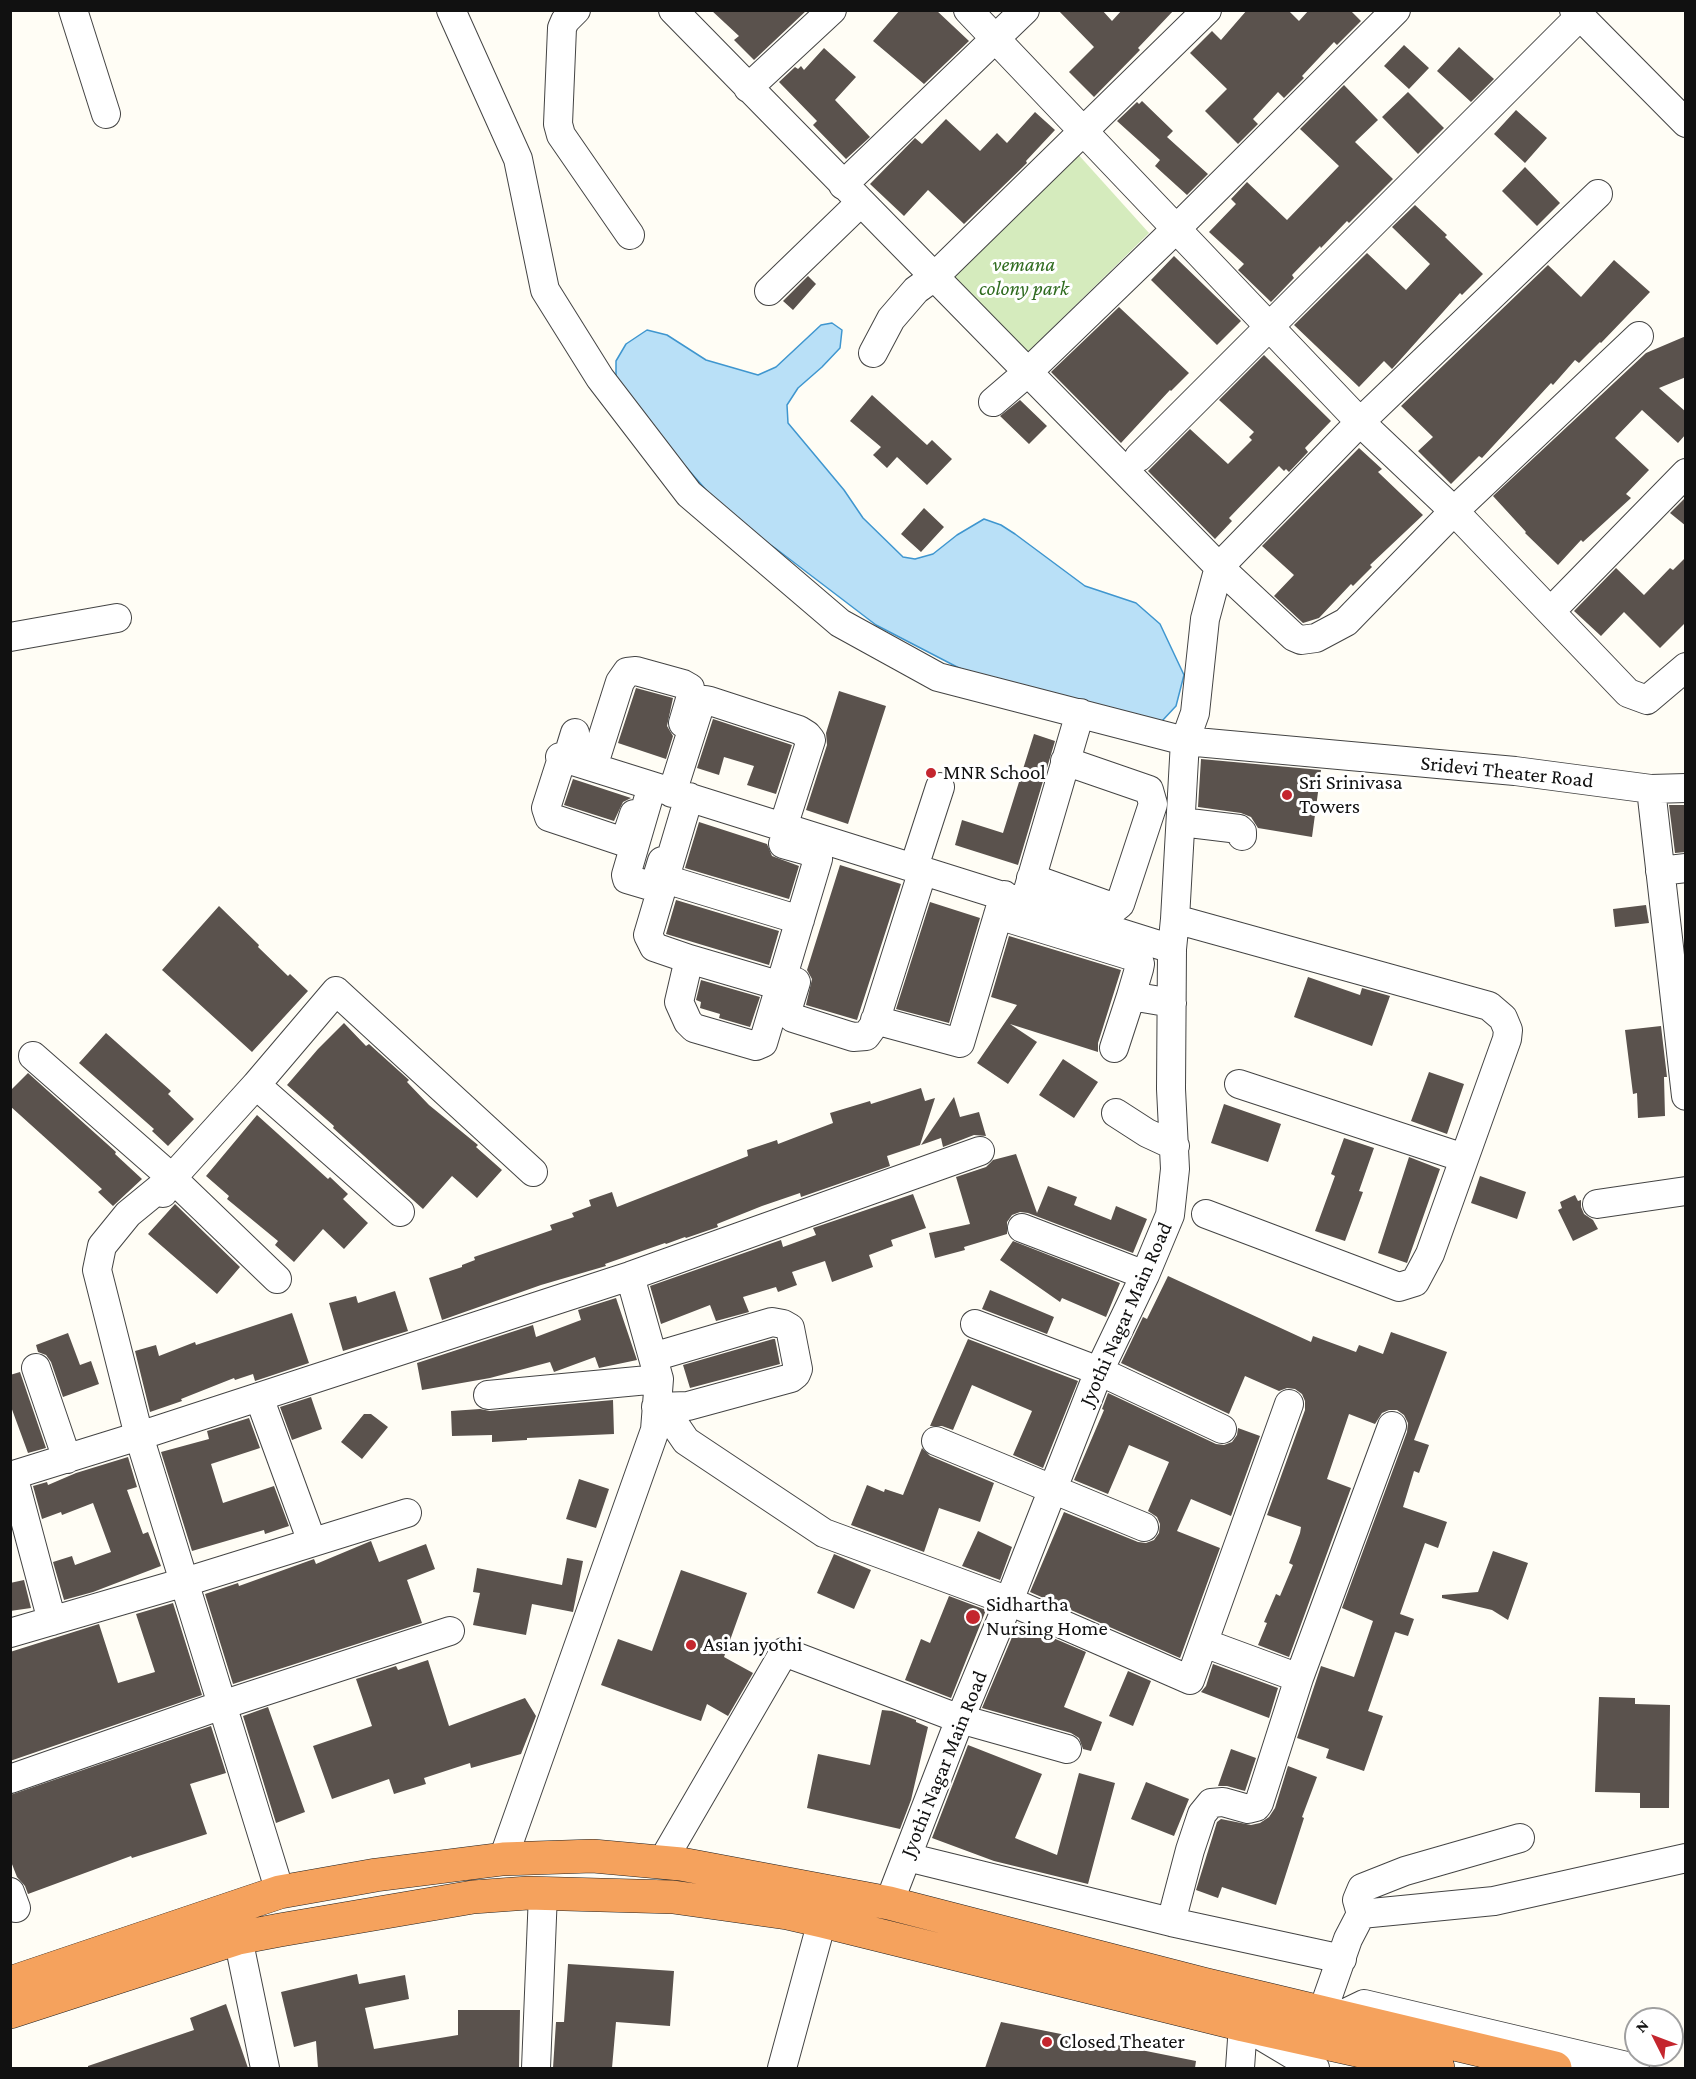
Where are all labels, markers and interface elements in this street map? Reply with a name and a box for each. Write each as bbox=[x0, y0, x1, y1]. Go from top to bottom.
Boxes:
park label: vemana colony park bbox=[979, 252, 1069, 302]
street label: Sridevi Theater Road bbox=[1419, 750, 1595, 794]
place label: MNR School bbox=[943, 760, 1046, 786]
marker: MNR School bbox=[924, 766, 938, 780]
place label: Sri Srinivasa Towers bbox=[1299, 770, 1403, 820]
marker: Sri Srinivasa Towers bbox=[1280, 788, 1294, 802]
street label: Jyothi Nagar Main Road bbox=[1074, 1218, 1178, 1410]
place label: Sidhartha Nursing Home bbox=[986, 1592, 1108, 1642]
marker: Sidhartha Nursing Home bbox=[964, 1608, 982, 1626]
place label: Asian jyothi bbox=[703, 1632, 802, 1658]
marker: Asian jyothi bbox=[684, 1638, 698, 1652]
street label: Jyothi Nagar Main Road bbox=[895, 1667, 993, 1861]
north arrow bbox=[1624, 2007, 1684, 2067]
text: N bbox=[1632, 2016, 1652, 2036]
place label: Closed Theater bbox=[1059, 2029, 1185, 2055]
marker: Closed Theater bbox=[1040, 2035, 1054, 2049]

